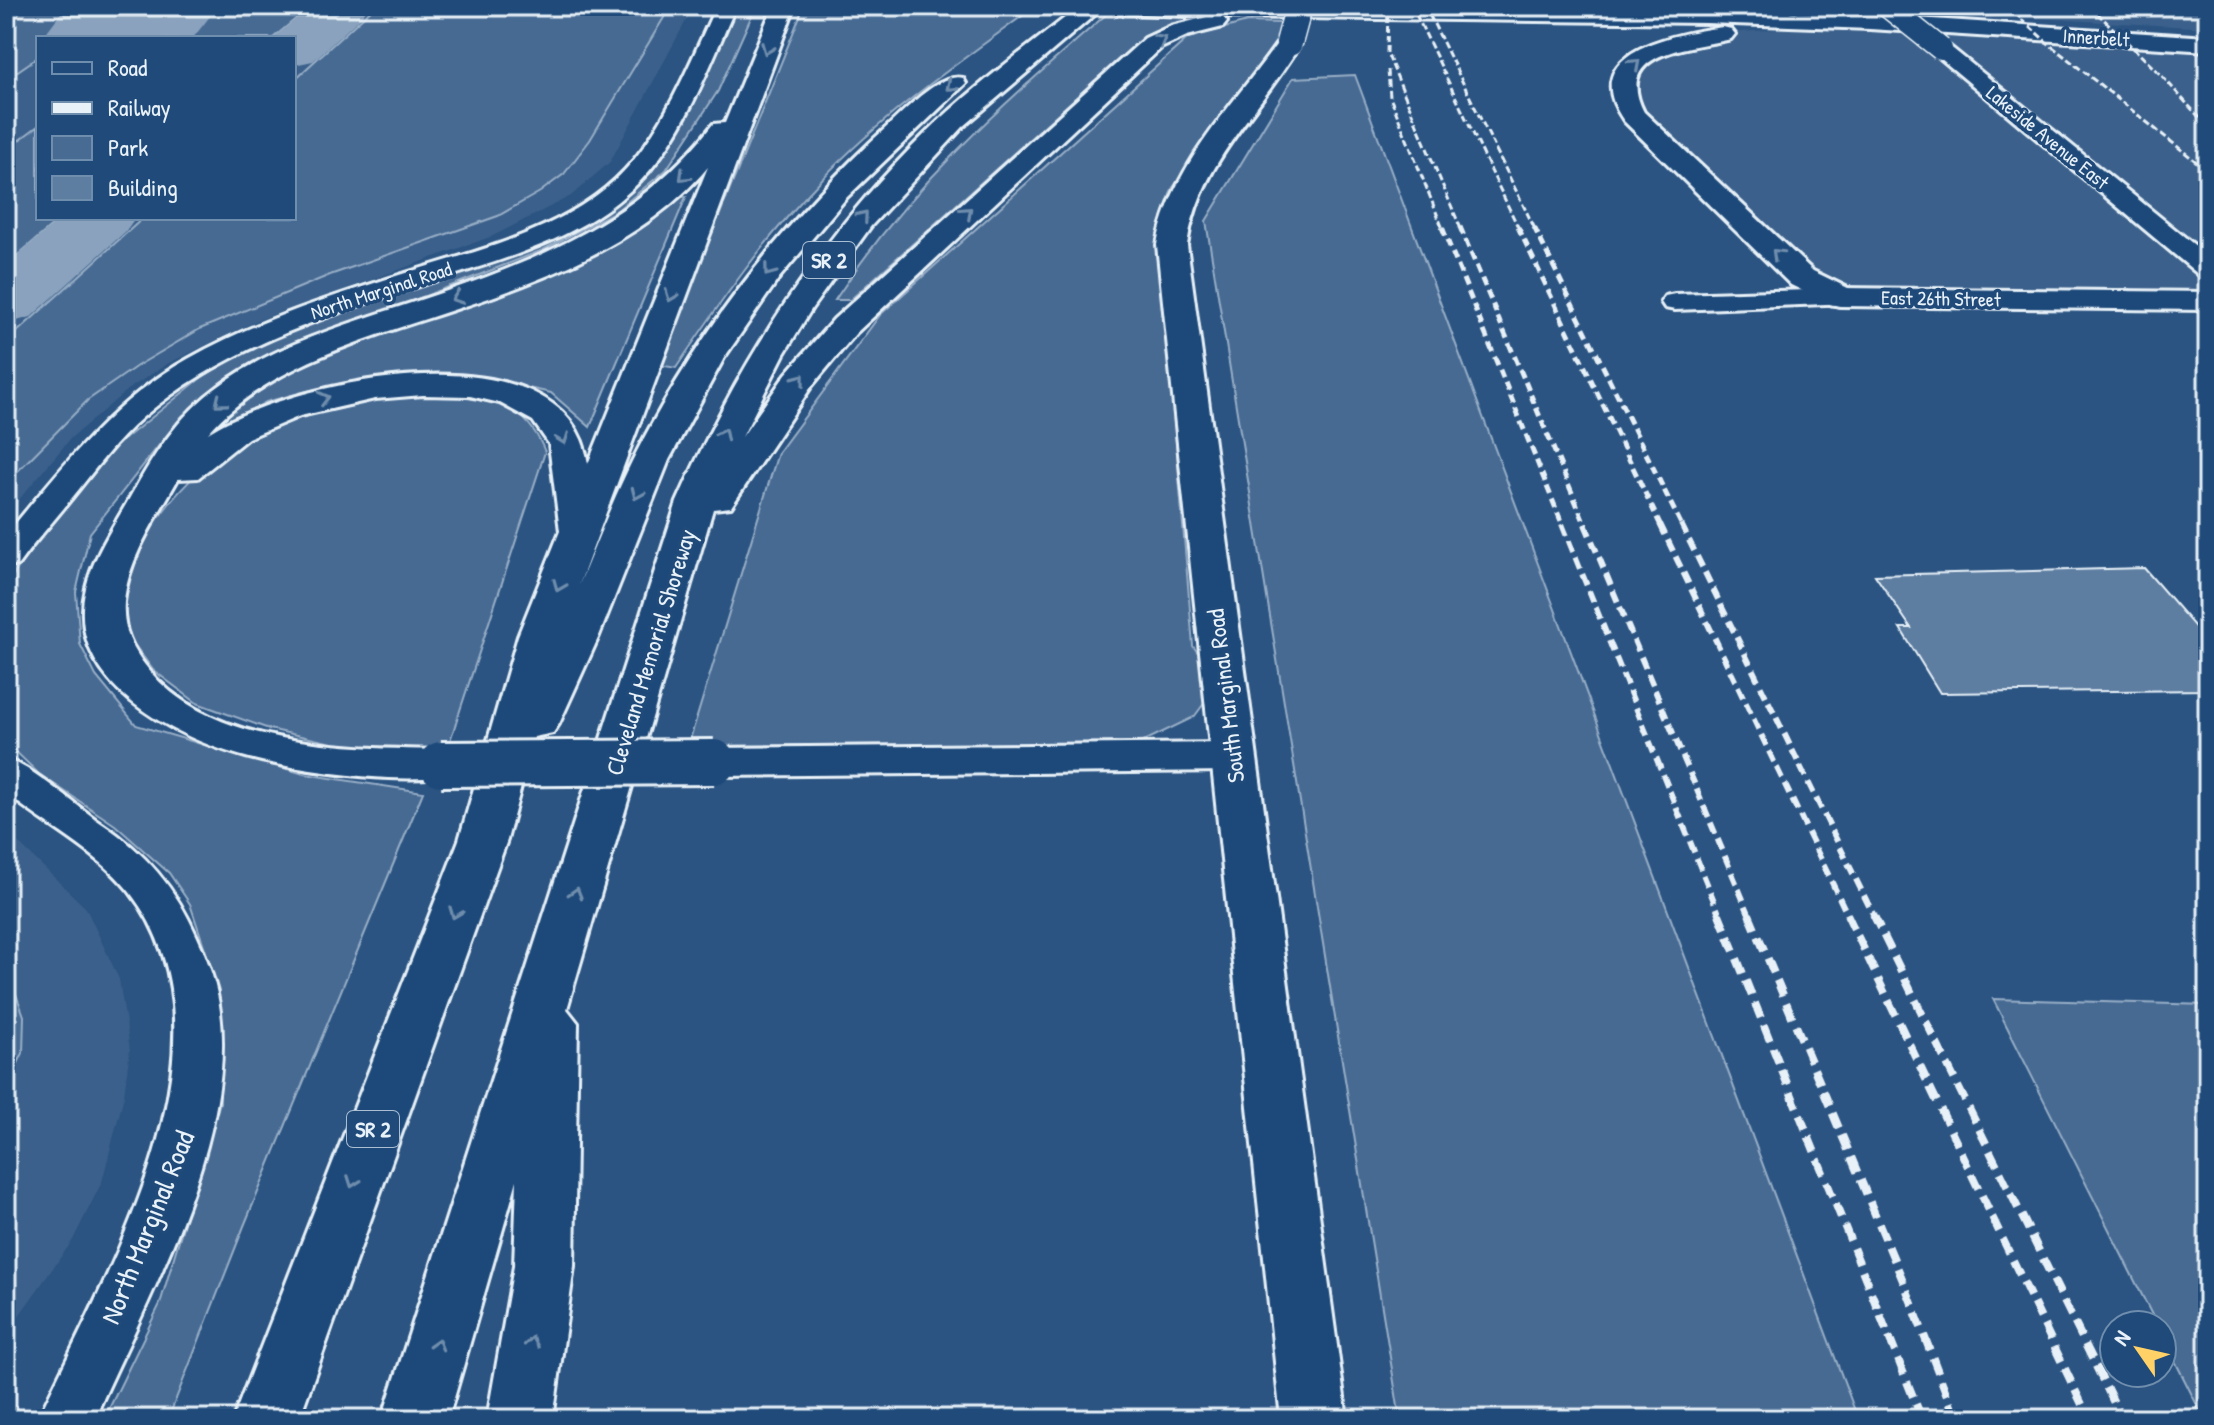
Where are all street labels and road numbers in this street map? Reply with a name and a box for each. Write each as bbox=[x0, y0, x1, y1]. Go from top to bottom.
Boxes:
street label: Innerbelt bbox=[2062, 21, 2131, 53]
street label: Lakeside Avenue East bbox=[1981, 79, 2116, 196]
road number: SR 2 bbox=[803, 242, 855, 278]
street label: North Marginal Road bbox=[307, 254, 455, 326]
street label: East 26th Street bbox=[1881, 283, 2002, 313]
street label: Cleveland Memorial Shoreway bbox=[597, 525, 703, 779]
street label: South Marginal Road bbox=[1198, 607, 1252, 785]
road number: SR 2 bbox=[347, 1111, 399, 1147]
street label: North Marginal Road bbox=[91, 1125, 203, 1329]

